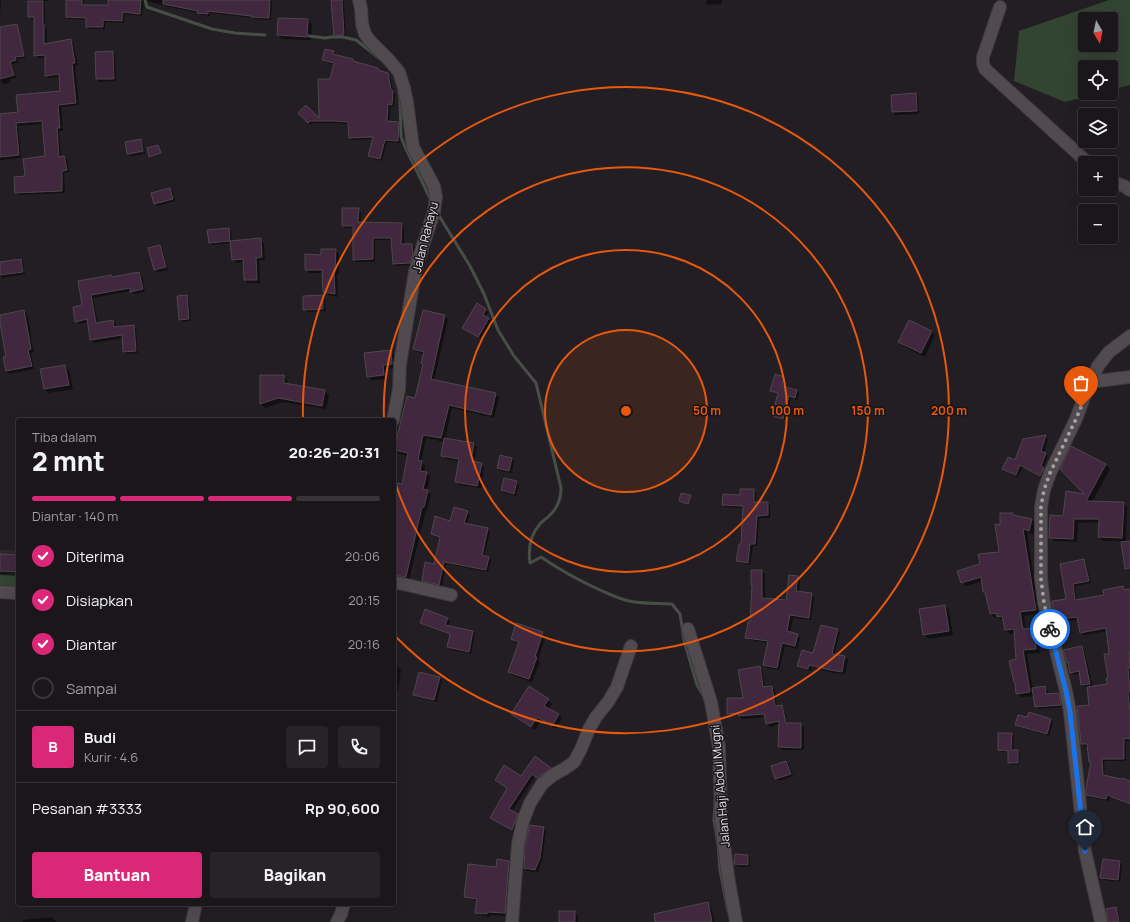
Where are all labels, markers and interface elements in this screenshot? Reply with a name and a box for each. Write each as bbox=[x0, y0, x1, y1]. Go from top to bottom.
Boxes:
north arrow bbox=[1078, 12, 1118, 52]
map controls bbox=[1078, 12, 1118, 244]
button: locate bbox=[1078, 60, 1118, 100]
button: layers bbox=[1078, 108, 1118, 148]
button: + bbox=[1078, 156, 1118, 196]
street label: Jalan Rahayu bbox=[408, 200, 442, 274]
button: − bbox=[1078, 204, 1118, 244]
pin bbox=[1064, 366, 1098, 407]
icon: bag bbox=[1070, 372, 1092, 394]
text: 50 m bbox=[693, 402, 721, 419]
text: 100 m bbox=[770, 402, 804, 419]
text: 150 m bbox=[851, 402, 885, 419]
text: 200 m bbox=[931, 402, 967, 419]
centre of rings bbox=[619, 404, 633, 418]
text: Tiba dalam bbox=[32, 428, 97, 446]
text: 20:26–20:31 bbox=[289, 442, 380, 463]
text: 2 mnt bbox=[32, 443, 105, 479]
text: Diantar · 140 m bbox=[32, 507, 118, 525]
icon: check bbox=[32, 545, 54, 567]
text: Diterima bbox=[66, 546, 124, 567]
text: 20:06 bbox=[345, 547, 380, 565]
icon: check bbox=[32, 589, 54, 611]
text: Disiapkan bbox=[66, 590, 133, 611]
text: 20:15 bbox=[348, 591, 380, 609]
courier bbox=[1030, 609, 1070, 649]
icon: bike bbox=[1039, 618, 1061, 640]
icon: check bbox=[32, 633, 54, 655]
text: Diantar bbox=[66, 634, 117, 655]
text: 20:16 bbox=[348, 635, 380, 653]
text: Sampai bbox=[66, 678, 117, 699]
street label: Jalan Haji Abdul Mugni bbox=[706, 724, 734, 848]
button: chat bbox=[286, 726, 328, 768]
button: phone bbox=[338, 726, 380, 768]
text: Budi bbox=[84, 727, 116, 748]
text: B bbox=[48, 736, 58, 757]
text: Kurir · 4.6 bbox=[84, 748, 138, 766]
text: Pesanan #3333 bbox=[32, 798, 142, 819]
text: Rp 90,600 bbox=[305, 798, 380, 819]
pin bbox=[1068, 810, 1102, 851]
icon: home bbox=[1074, 816, 1096, 838]
button: Bantuan bbox=[32, 852, 202, 898]
button: Bagikan bbox=[210, 852, 380, 898]

